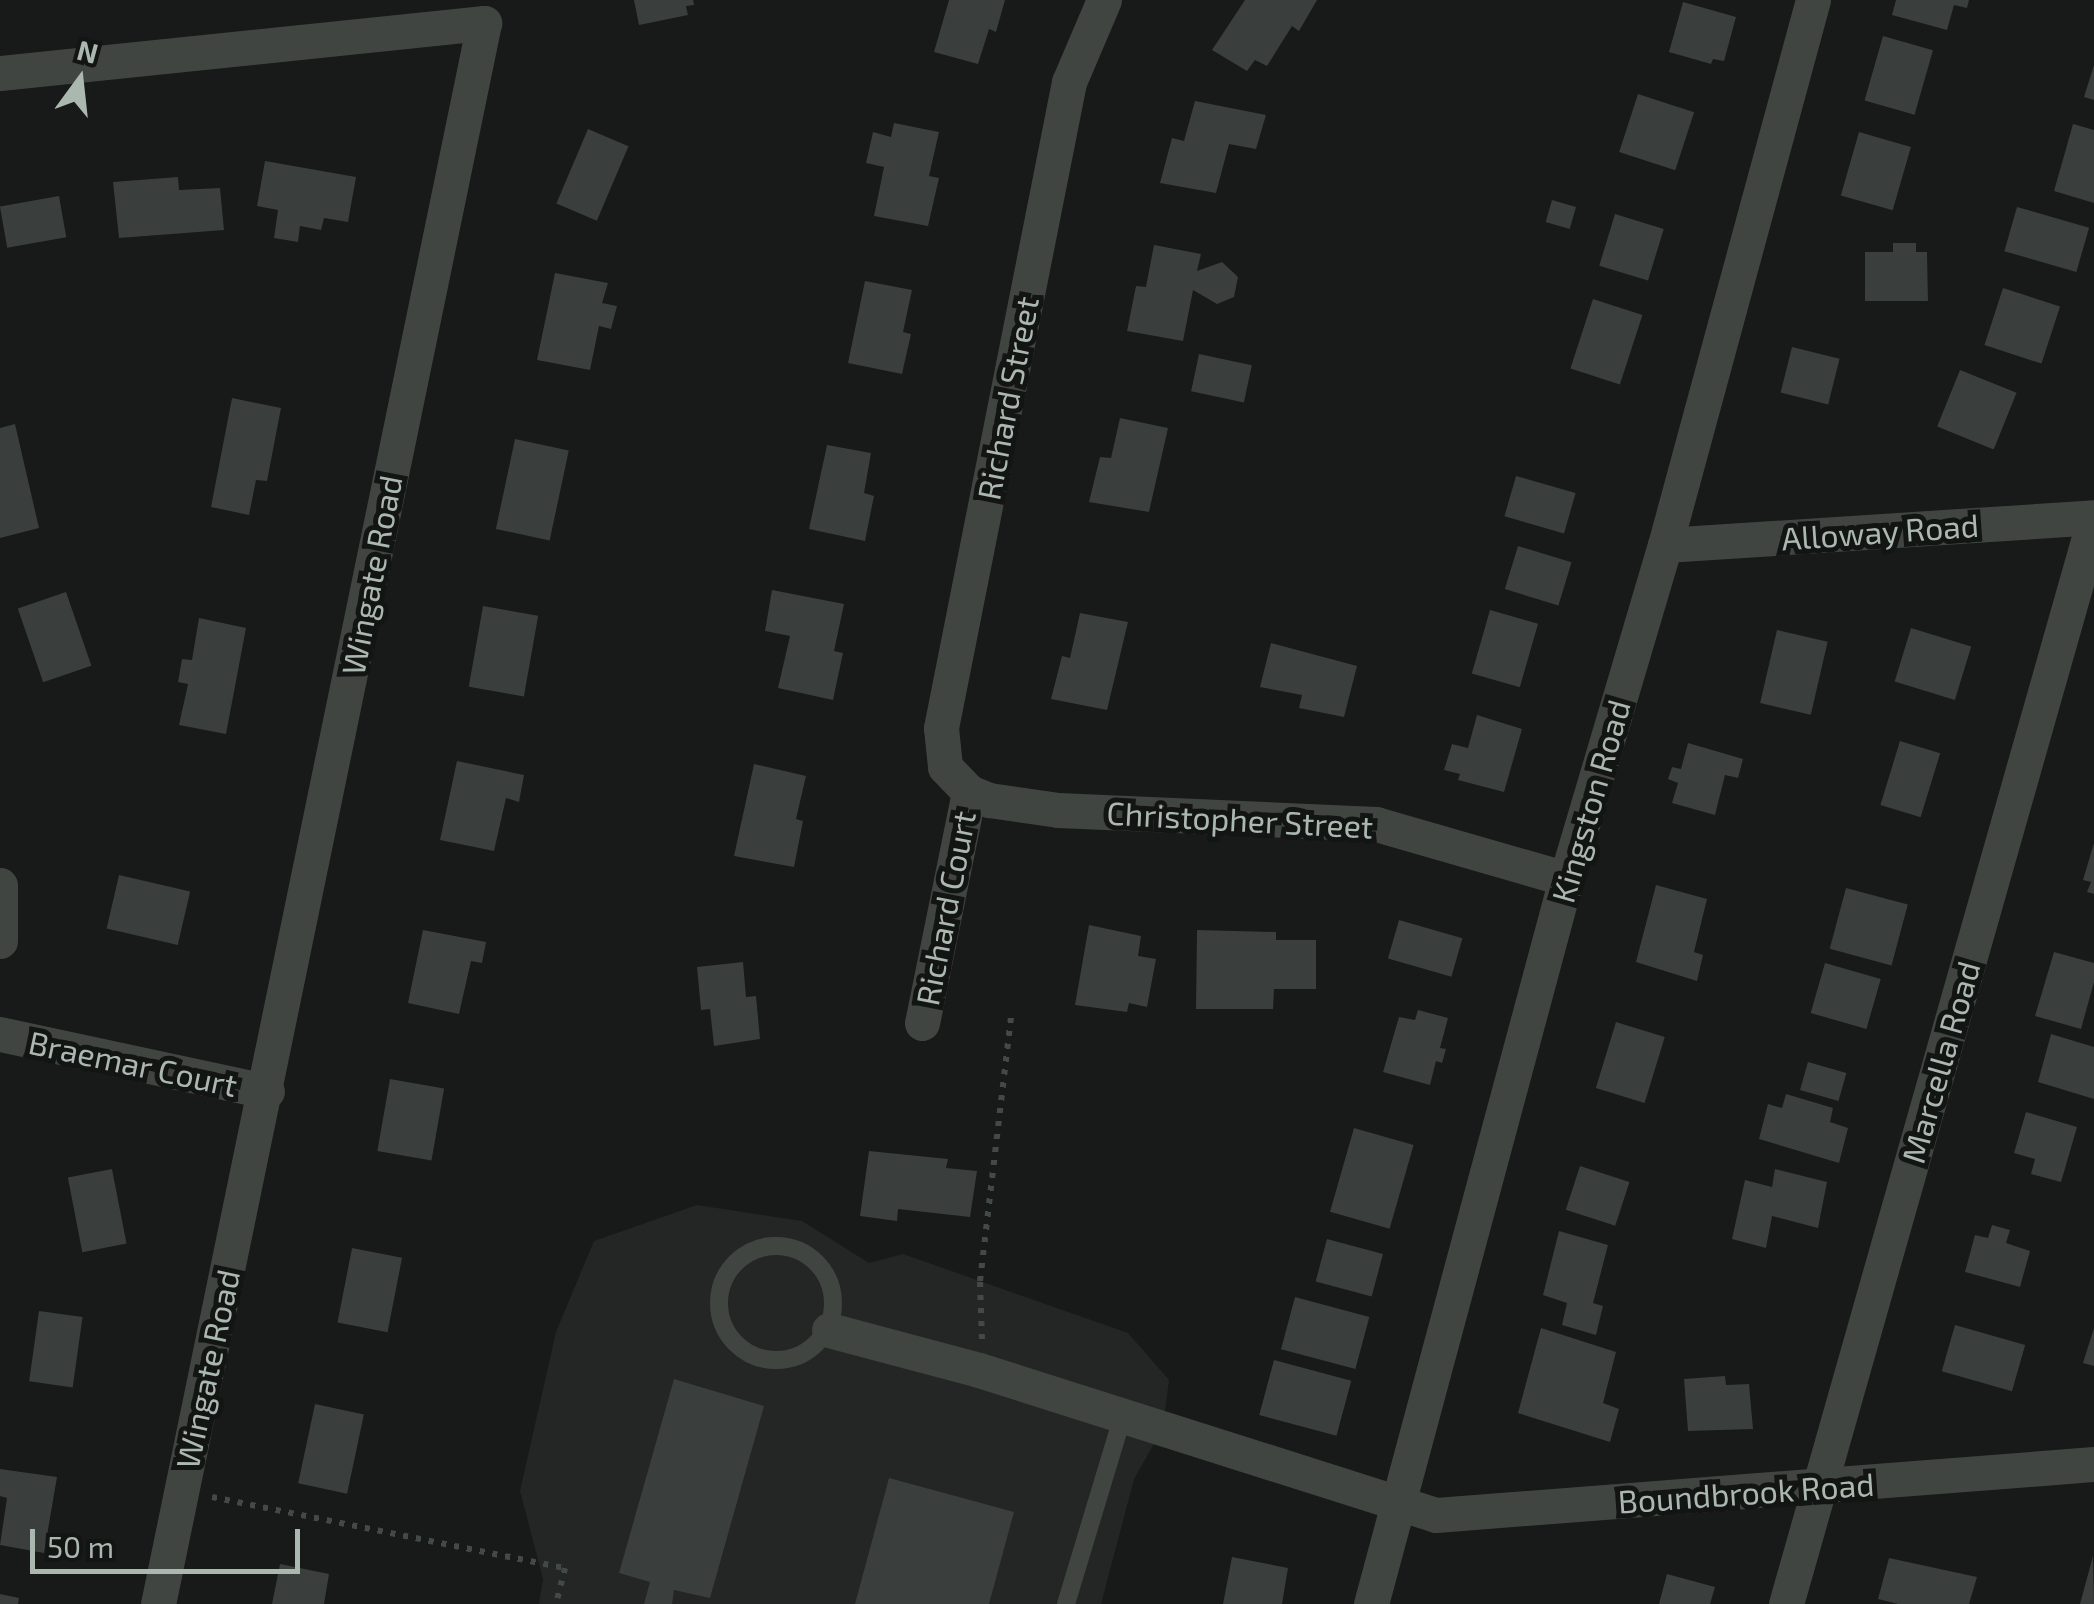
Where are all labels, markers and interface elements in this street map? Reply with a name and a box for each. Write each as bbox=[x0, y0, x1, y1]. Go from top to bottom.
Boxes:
north arrow bbox=[30, 30, 130, 130]
text: N bbox=[74, 32, 102, 70]
street label: Richard Street bbox=[968, 293, 1046, 503]
street label: Wingate Road bbox=[333, 472, 409, 678]
street label: Alloway Road bbox=[1780, 505, 1980, 557]
street label: Kingston Road bbox=[1543, 695, 1637, 907]
street label: Christopher Street bbox=[1105, 793, 1375, 845]
street label: Richard Court bbox=[907, 808, 983, 1008]
street label: Marcella Road bbox=[1893, 957, 1987, 1167]
street label: Braemar Court bbox=[25, 1022, 241, 1104]
street label: Wingate Road bbox=[167, 1266, 247, 1472]
street label: Boundbrook Road bbox=[1616, 1464, 1876, 1520]
scale bar bbox=[35, 1509, 305, 1571]
text: 50 m bbox=[47, 1528, 114, 1564]

